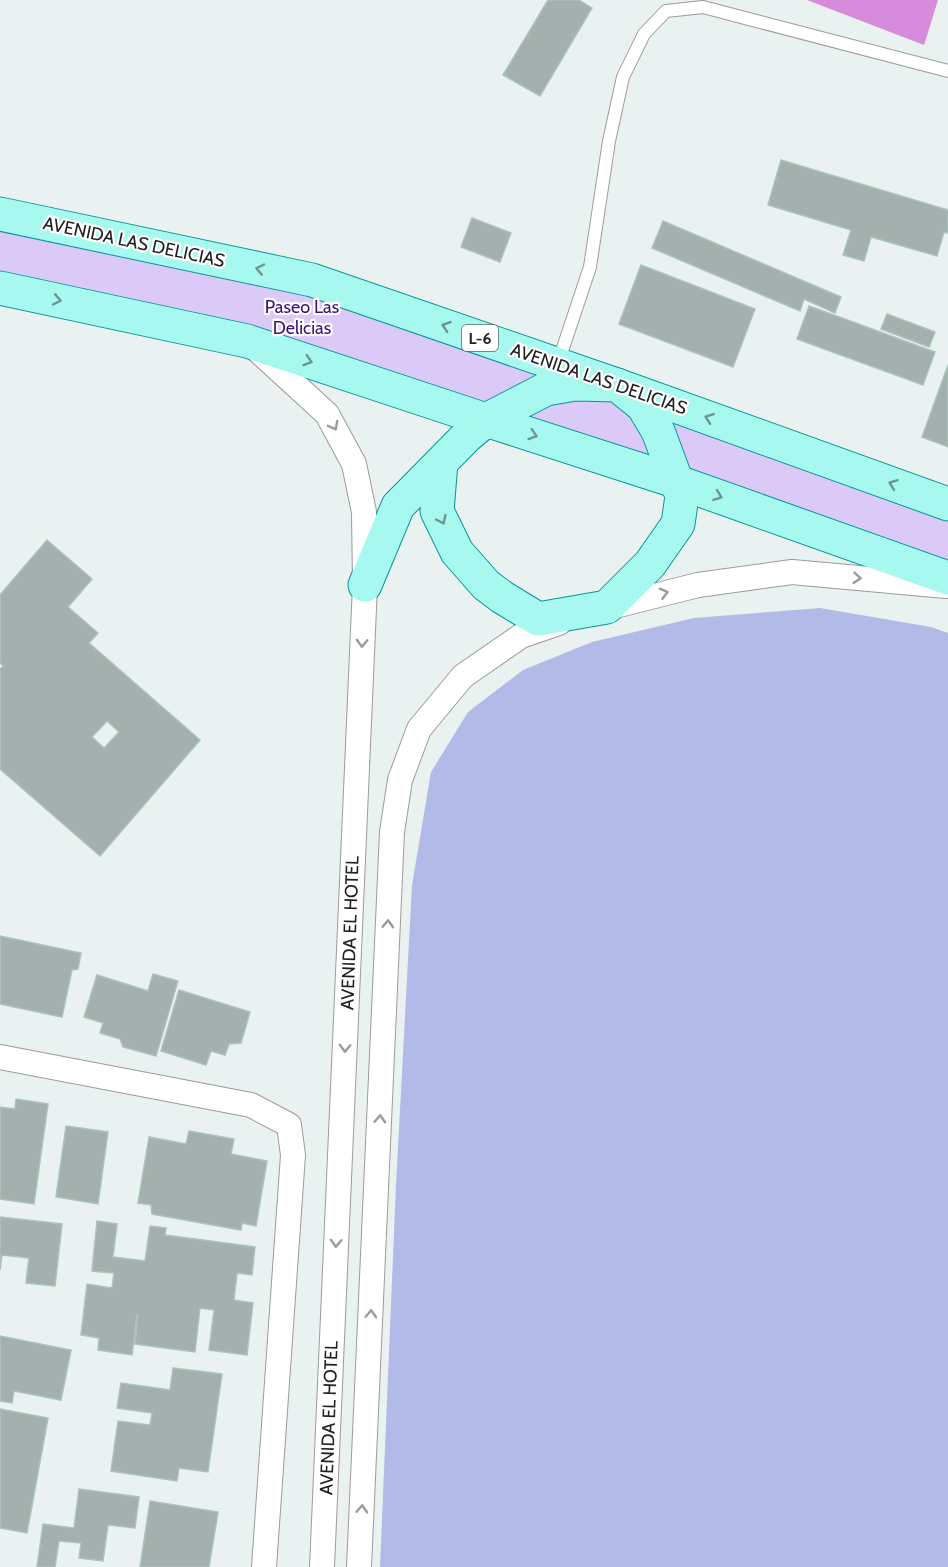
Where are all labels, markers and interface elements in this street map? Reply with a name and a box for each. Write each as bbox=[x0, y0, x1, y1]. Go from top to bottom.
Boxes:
street label: AVENIDA LAS DELICIAS bbox=[41, 212, 227, 272]
one-way arrow bbox=[255, 263, 265, 276]
one-way arrow bbox=[52, 293, 62, 306]
park label: Paseo Las Delicias bbox=[265, 296, 339, 339]
one-way arrow bbox=[441, 321, 452, 333]
road number: L-6 bbox=[462, 325, 498, 351]
street label: AVENIDA LAS DELICIAS bbox=[508, 338, 690, 420]
one-way arrow bbox=[302, 354, 313, 366]
one-way arrow bbox=[705, 412, 715, 425]
one-way arrow bbox=[326, 420, 338, 431]
one-way arrow bbox=[527, 428, 538, 440]
one-way arrow bbox=[888, 478, 899, 491]
one-way arrow bbox=[712, 489, 723, 501]
one-way arrow bbox=[434, 513, 446, 524]
one-way arrow bbox=[852, 571, 861, 584]
one-way arrow bbox=[659, 588, 669, 601]
one-way arrow bbox=[356, 639, 369, 648]
street label: AVENIDA EL HOTEL bbox=[336, 856, 364, 1010]
one-way arrow bbox=[382, 920, 395, 929]
one-way arrow bbox=[338, 1044, 351, 1053]
one-way arrow bbox=[373, 1114, 386, 1123]
one-way arrow bbox=[330, 1238, 343, 1247]
one-way arrow bbox=[364, 1309, 377, 1318]
street label: AVENIDA EL HOTEL bbox=[315, 1341, 343, 1495]
one-way arrow bbox=[356, 1504, 368, 1513]

